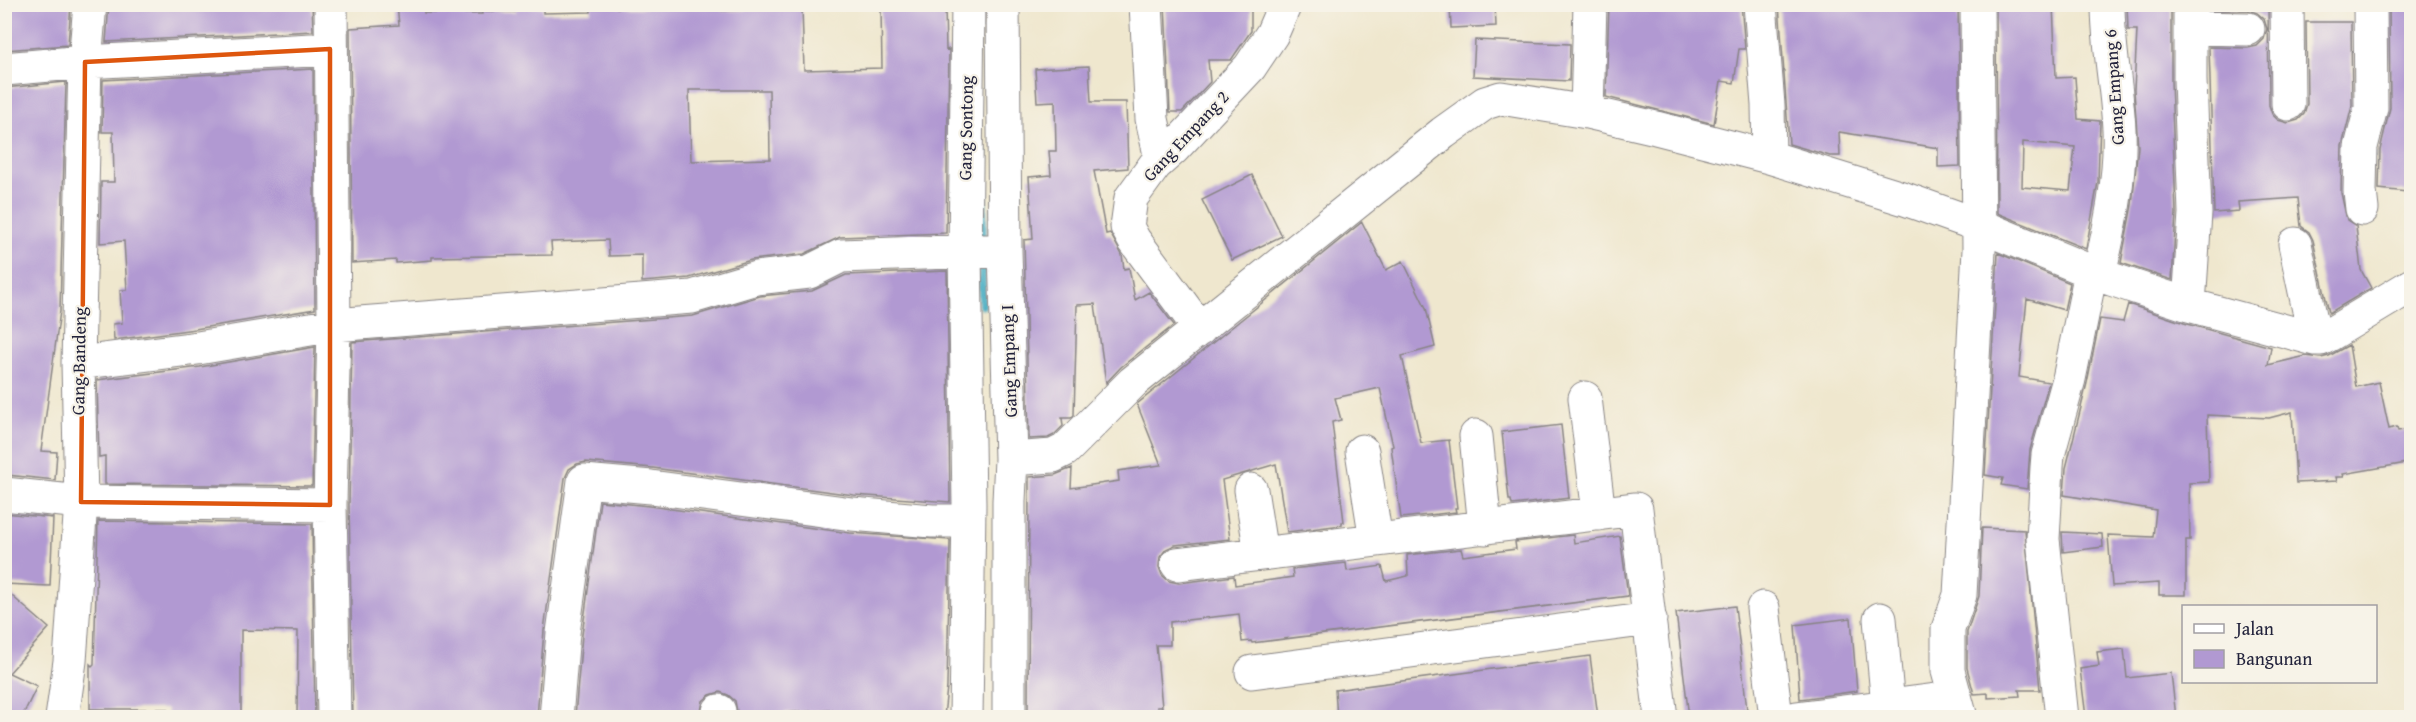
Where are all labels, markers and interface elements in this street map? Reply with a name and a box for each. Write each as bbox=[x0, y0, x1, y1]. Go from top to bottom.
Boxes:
street label: Gang Empang 6 bbox=[2096, 28, 2131, 146]
street label: Gang Sontong bbox=[951, 75, 980, 181]
street label: Gang Empang 2 bbox=[1136, 84, 1235, 187]
street label: Gang Empang I bbox=[993, 304, 1024, 418]
street label: Gang Bandeng bbox=[64, 307, 93, 415]
legend bbox=[2182, 605, 2377, 683]
text: Jalan bbox=[2234, 615, 2274, 642]
text: Bangunan bbox=[2236, 645, 2312, 672]

